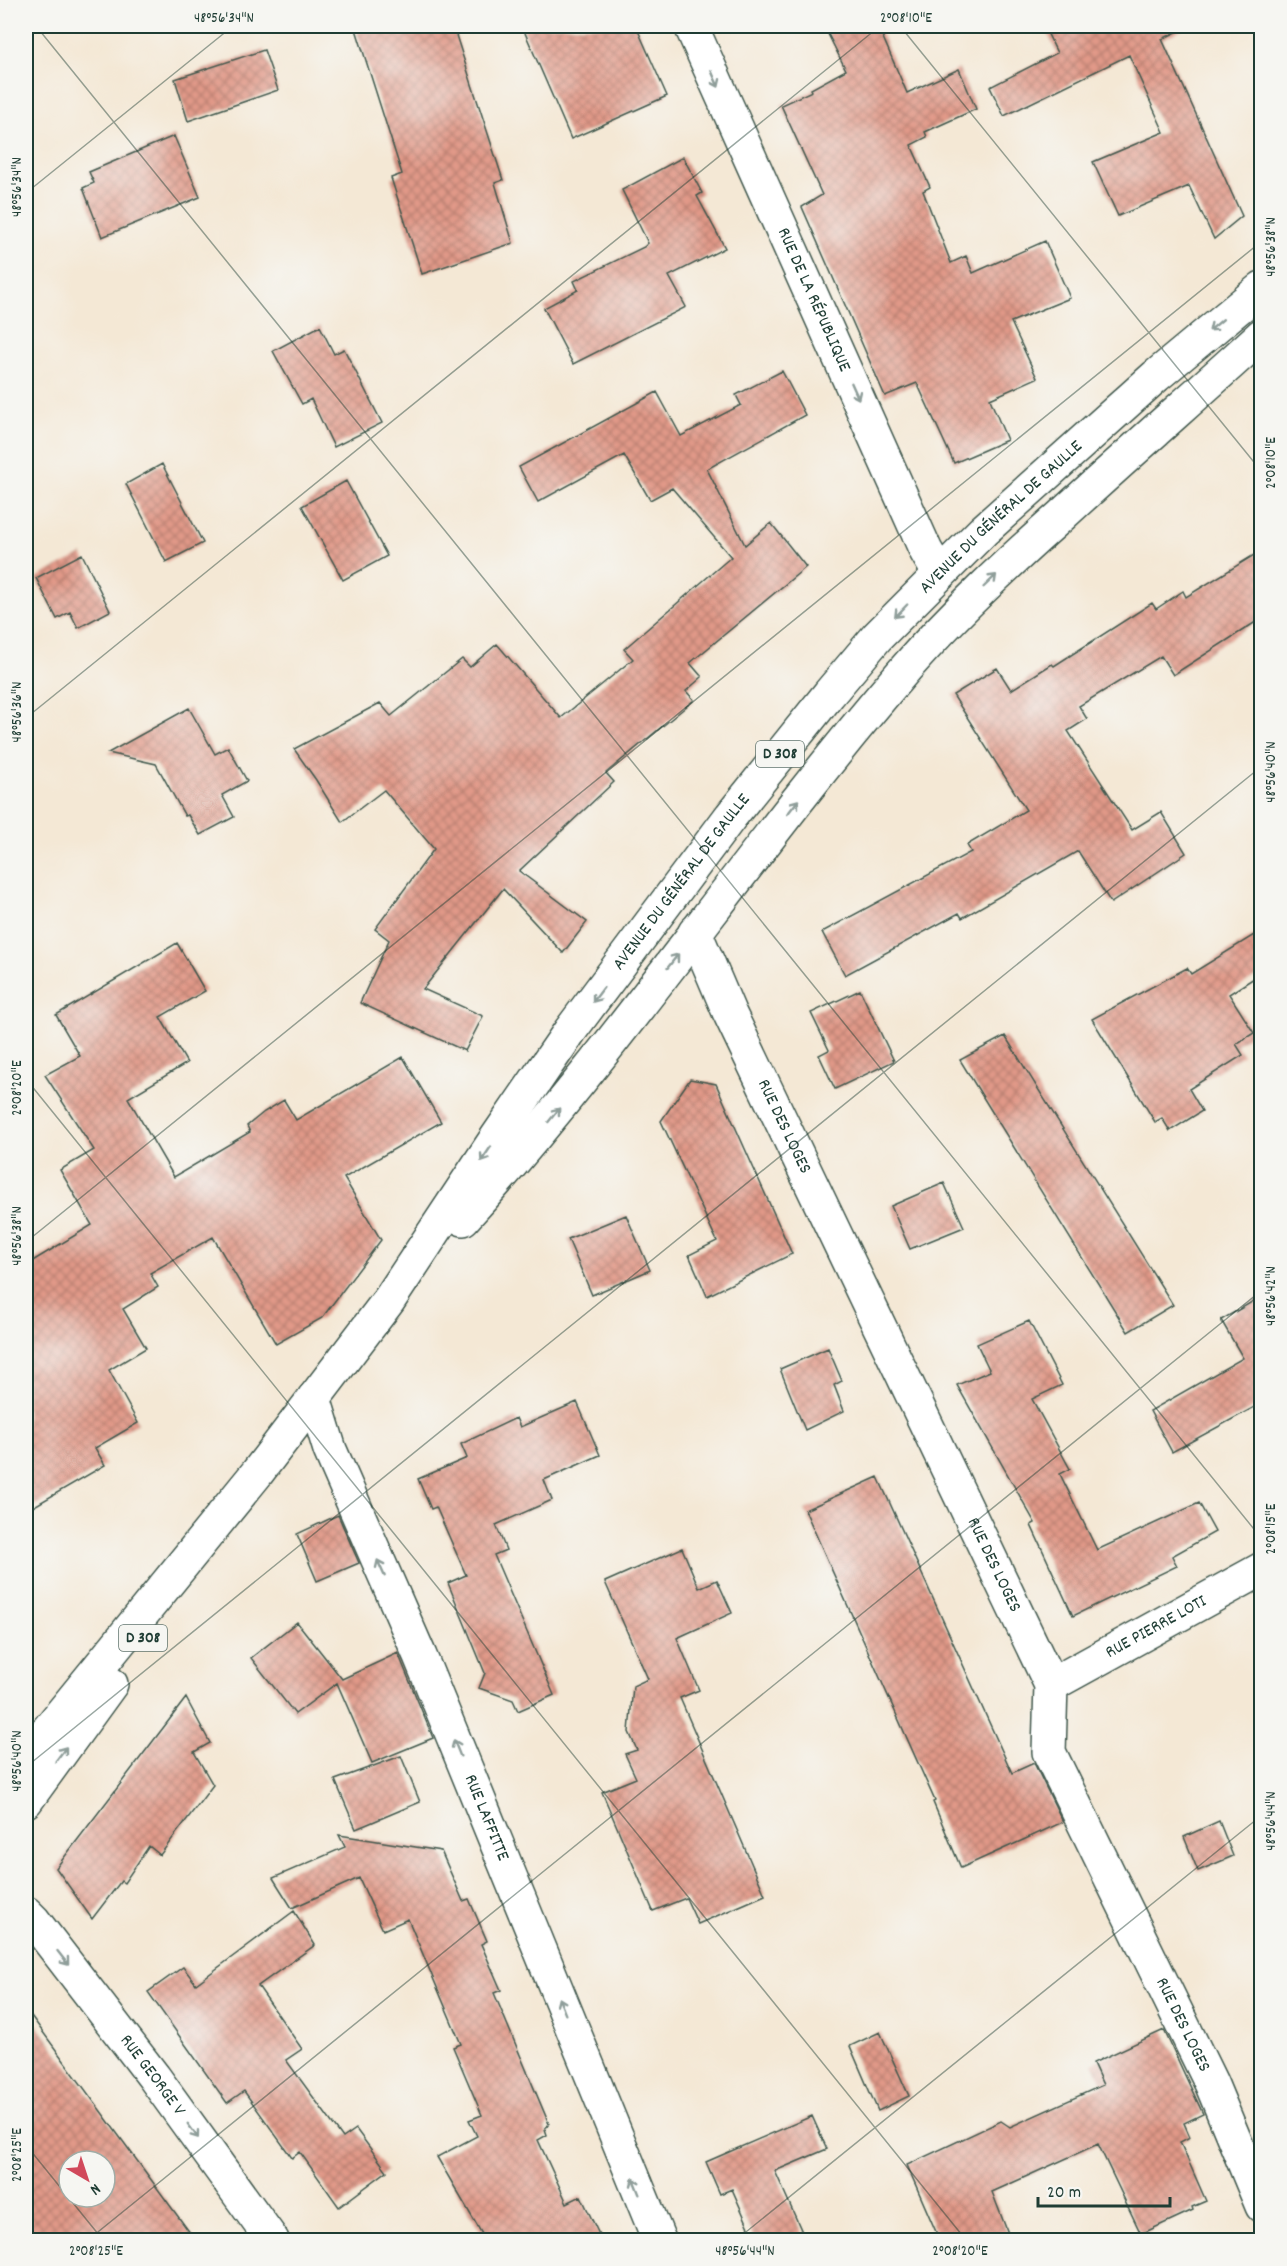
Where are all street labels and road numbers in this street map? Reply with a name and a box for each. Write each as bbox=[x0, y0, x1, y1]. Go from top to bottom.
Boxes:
street label: RUE DE LA RÉPUBLIQUE bbox=[770, 224, 857, 376]
street label: AVENUE DU GÉNÉRAL DE GAULLE bbox=[914, 435, 1088, 600]
road number: D 308 bbox=[756, 741, 804, 767]
street label: AVENUE DU GÉNÉRAL DE GAULLE bbox=[607, 789, 756, 976]
street label: RUE DES LOGES bbox=[750, 1075, 817, 1178]
street label: RUE DES LOGES bbox=[960, 1513, 1027, 1617]
street label: RUE PIERRE LOTI bbox=[1101, 1589, 1212, 1665]
road number: D 308 bbox=[119, 1625, 167, 1651]
street label: RUE LAFFITTE bbox=[457, 1771, 515, 1865]
street label: RUE DES LOGES bbox=[1149, 1974, 1216, 2077]
street label: RUE GEORGE V bbox=[113, 2030, 191, 2122]

